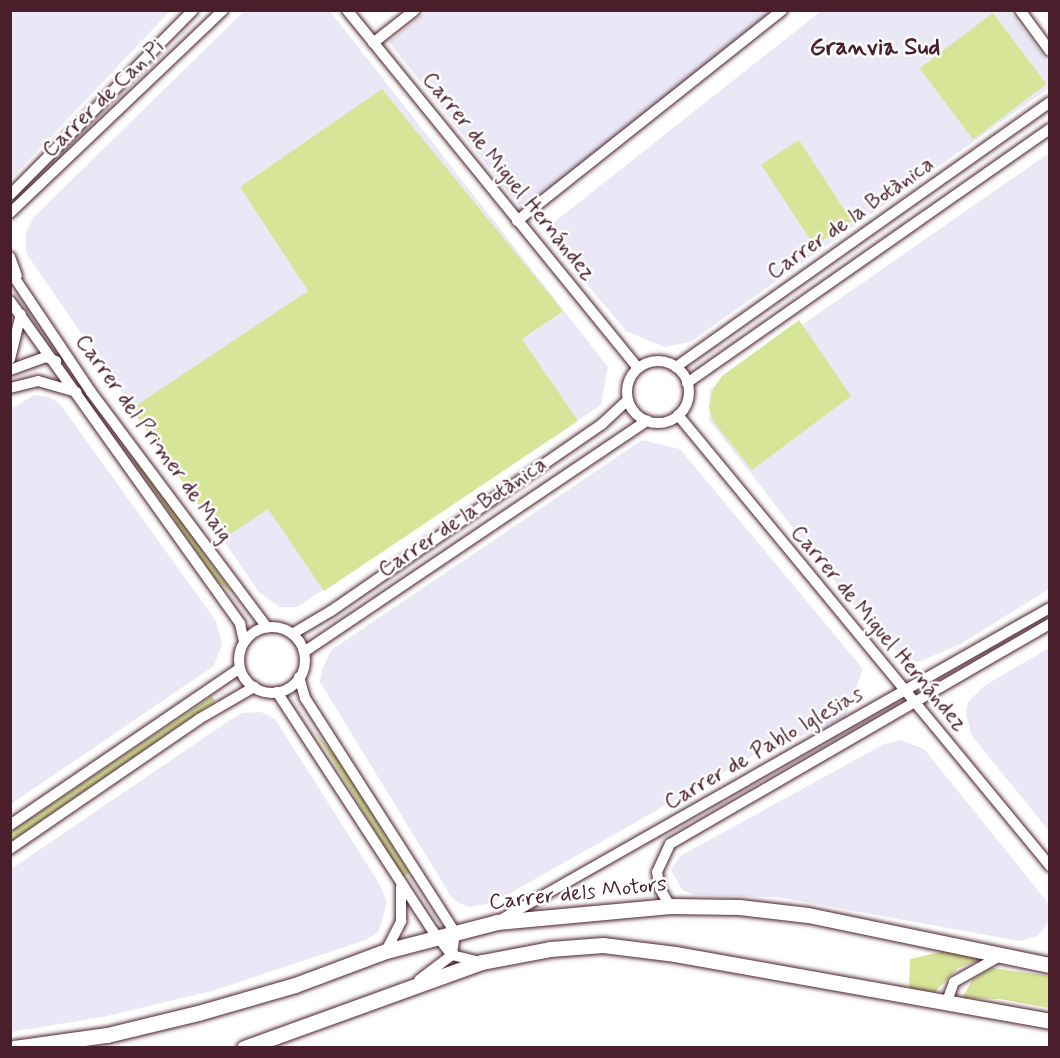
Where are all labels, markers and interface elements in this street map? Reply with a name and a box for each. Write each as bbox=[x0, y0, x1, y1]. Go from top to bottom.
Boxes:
street label: Carrer de Can Pi bbox=[37, 34, 171, 164]
district label: Granvia Sud bbox=[810, 34, 940, 62]
street label: Carrer de Miguel Hernández bbox=[414, 65, 602, 289]
street label: Carrer de la Botànica bbox=[762, 151, 940, 287]
street label: Carrer del Primer de Maig bbox=[68, 329, 238, 549]
street label: Carrer de la Botànica bbox=[373, 452, 553, 584]
street label: Carrer de Miguel Hernández bbox=[782, 519, 974, 739]
street label: Carrer de Pablo Iglesias bbox=[659, 681, 869, 817]
street label: Carrer dels Motors bbox=[489, 872, 667, 916]

